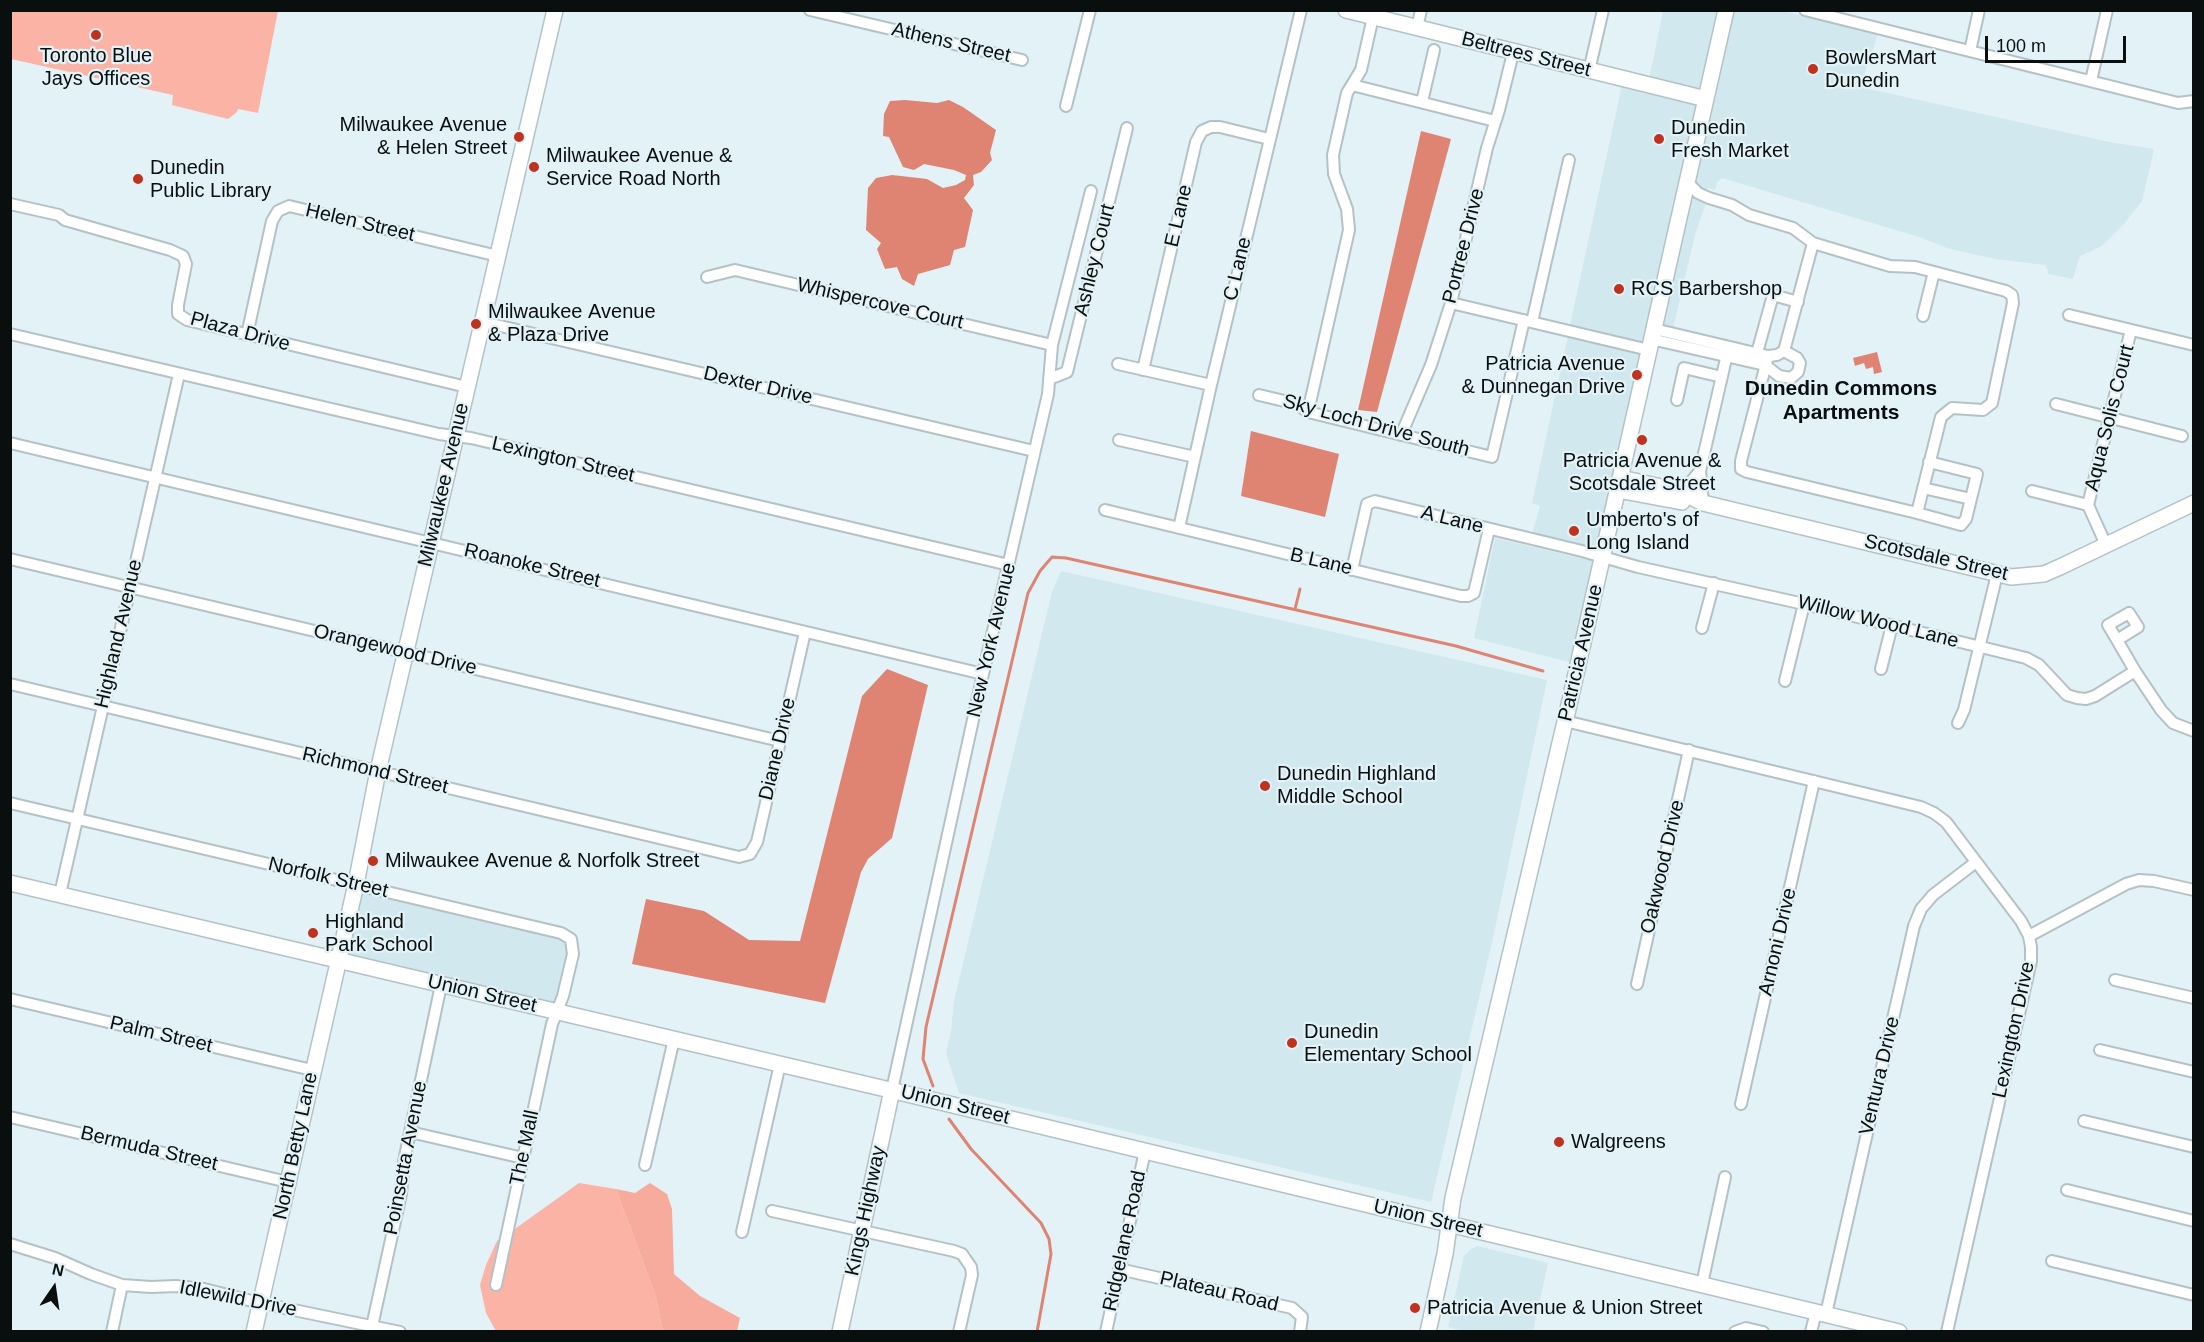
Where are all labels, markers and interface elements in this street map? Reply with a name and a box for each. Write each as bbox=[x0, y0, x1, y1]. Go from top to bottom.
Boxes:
street label: Athens Street bbox=[889, 18, 1013, 68]
scale bar bbox=[1988, 24, 2129, 62]
street label: Beltrees Street bbox=[1459, 27, 1593, 83]
marker: Toronto Blue Jays Offices bbox=[89, 28, 103, 42]
text: 100 m bbox=[1996, 36, 2046, 56]
place label: Toronto Blue Jays Offices bbox=[40, 44, 152, 91]
place label: BowlersMart Dunedin bbox=[1825, 46, 1936, 93]
marker: BowlersMart Dunedin bbox=[1806, 62, 1820, 76]
place label: Milwaukee Avenue & Helen Street bbox=[339, 113, 507, 160]
place label: Dunedin Fresh Market bbox=[1671, 116, 1789, 163]
marker: Milwaukee Avenue & Helen Street bbox=[512, 130, 526, 144]
marker: Dunedin Fresh Market bbox=[1652, 132, 1666, 146]
place label: Milwaukee Avenue & Service Road North bbox=[546, 144, 732, 191]
place label: Dunedin Public Library bbox=[150, 156, 271, 203]
marker: Milwaukee Avenue & Service Road North bbox=[527, 160, 541, 174]
marker: Dunedin Public Library bbox=[131, 172, 145, 186]
street label: E Lane bbox=[1160, 182, 1198, 250]
street label: Portree Drive bbox=[1438, 186, 1490, 306]
street label: Helen Street bbox=[303, 199, 417, 247]
street label: Ashley Court bbox=[1070, 202, 1120, 318]
street label: C Lane bbox=[1219, 235, 1257, 303]
street label: Whispercove Court bbox=[794, 273, 966, 335]
place label: RCS Barbershop bbox=[1631, 277, 1782, 301]
marker: RCS Barbershop bbox=[1612, 282, 1626, 296]
place label: Milwaukee Avenue & Plaza Drive bbox=[488, 300, 656, 347]
street label: Plaza Drive bbox=[188, 307, 292, 357]
marker: Milwaukee Avenue & Plaza Drive bbox=[469, 317, 483, 331]
street label: Aqua Solis Court bbox=[2080, 342, 2140, 494]
place label: Patricia Avenue & Dunnegan Drive bbox=[1462, 352, 1625, 399]
street label: Dexter Drive bbox=[701, 362, 815, 410]
marker: Patricia Avenue & Dunnegan Drive bbox=[1630, 368, 1644, 382]
district label: Dunedin Commons Apartments bbox=[1745, 376, 1937, 426]
street label: Sky Loch Drive South bbox=[1280, 390, 1472, 462]
street label: Milwaukee Avenue bbox=[413, 401, 475, 569]
street label: Lexington Street bbox=[489, 432, 637, 488]
marker: Patricia Avenue & Scotsdale Street bbox=[1635, 433, 1649, 447]
place label: Patricia Avenue & Scotsdale Street bbox=[1563, 449, 1721, 496]
street label: A Lane bbox=[1418, 501, 1486, 539]
place label: Umberto's of Long Island bbox=[1586, 508, 1699, 555]
marker: Umberto's of Long Island bbox=[1567, 524, 1581, 538]
street label: Scotsdale Street bbox=[1862, 530, 2010, 586]
street label: Roanoke Street bbox=[462, 539, 602, 593]
street label: B Lane bbox=[1287, 543, 1355, 581]
street label: Highland Avenue bbox=[90, 557, 148, 711]
street label: New York Avenue bbox=[963, 560, 1021, 720]
street label: Patricia Avenue bbox=[1554, 582, 1608, 724]
street label: Willow Wood Lane bbox=[1795, 590, 1961, 654]
street label: Orangewood Drive bbox=[311, 620, 479, 680]
street label: Diane Drive bbox=[755, 695, 801, 803]
street label: Richmond Street bbox=[300, 743, 450, 799]
place label: Dunedin Highland Middle School bbox=[1277, 762, 1436, 809]
marker: Dunedin Highland Middle School bbox=[1258, 779, 1272, 793]
street label: Oakwood Drive bbox=[1636, 798, 1690, 936]
place label: Milwaukee Avenue & Norfolk Street bbox=[385, 849, 699, 873]
street label: Norfolk Street bbox=[266, 853, 390, 903]
marker: Milwaukee Avenue & Norfolk Street bbox=[366, 854, 380, 868]
street label: Arnoni Drive bbox=[1754, 886, 1802, 998]
place label: Highland Park School bbox=[325, 910, 433, 957]
marker: Highland Park School bbox=[306, 926, 320, 940]
street label: Lexington Drive bbox=[1988, 960, 2040, 1100]
street label: Union Street bbox=[425, 970, 539, 1018]
street label: Palm Street bbox=[107, 1012, 215, 1058]
street label: Ventura Drive bbox=[1855, 1014, 1905, 1138]
place label: Dunedin Elementary School bbox=[1304, 1020, 1472, 1067]
marker: Dunedin Elementary School bbox=[1285, 1036, 1299, 1050]
street label: North Betty Lane bbox=[269, 1070, 323, 1222]
street label: Poinsetta Avenue bbox=[379, 1079, 433, 1237]
street label: Union Street bbox=[898, 1080, 1012, 1130]
street label: The Mall bbox=[505, 1108, 545, 1188]
street label: Bermuda Street bbox=[78, 1122, 220, 1176]
place label: Walgreens bbox=[1571, 1130, 1666, 1154]
marker: Walgreens bbox=[1552, 1135, 1566, 1149]
street label: Kings Highway bbox=[841, 1144, 891, 1278]
street label: Ridgelane Road bbox=[1098, 1168, 1152, 1314]
street label: Union Street bbox=[1371, 1195, 1485, 1243]
north arrow bbox=[24, 1258, 84, 1318]
text: N bbox=[51, 1260, 66, 1280]
street label: Plateau Road bbox=[1157, 1267, 1281, 1317]
street label: Idlewild Drive bbox=[177, 1276, 299, 1322]
place label: Patricia Avenue & Union Street bbox=[1427, 1296, 1702, 1320]
marker: Patricia Avenue & Union Street bbox=[1408, 1301, 1422, 1315]

